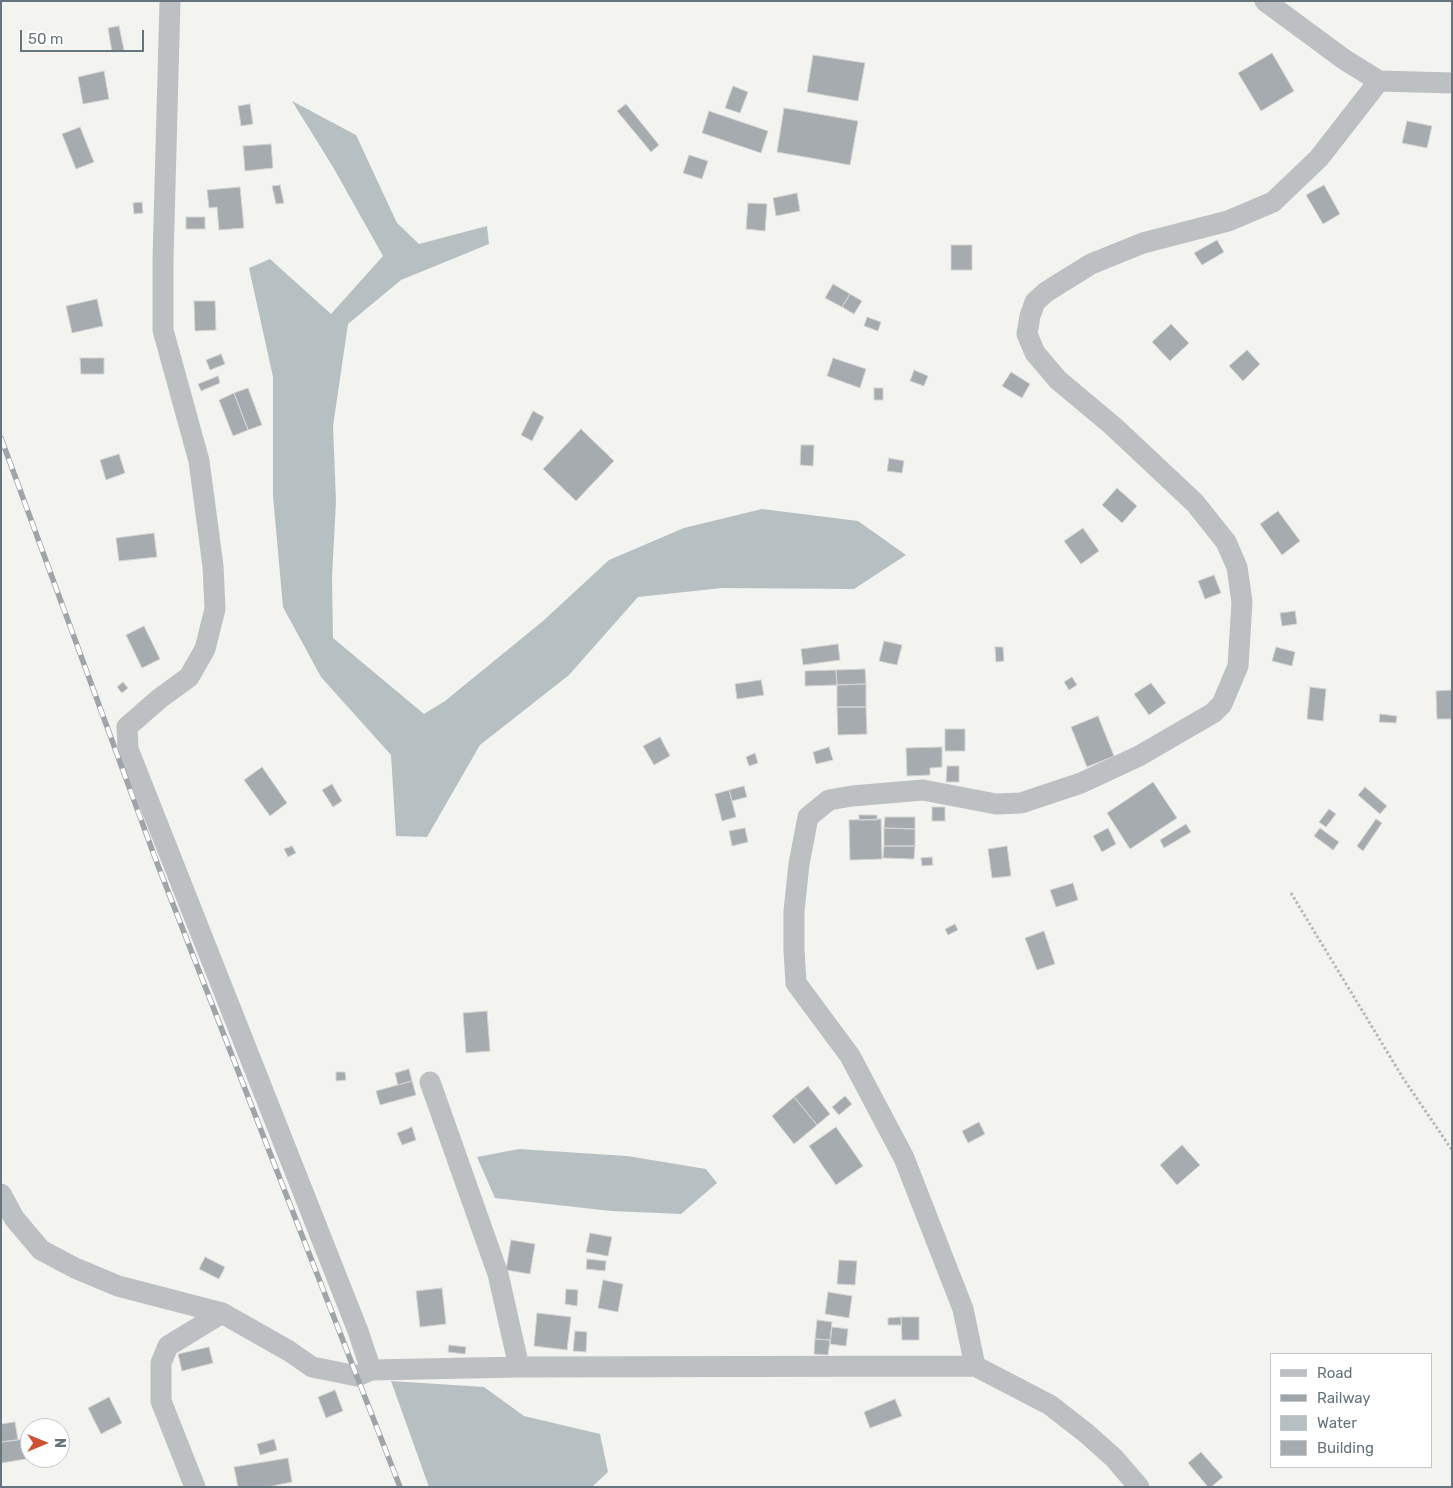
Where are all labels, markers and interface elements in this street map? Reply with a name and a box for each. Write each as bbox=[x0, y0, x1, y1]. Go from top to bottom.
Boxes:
scale bar bbox=[22, 20, 146, 52]
text: 50 m bbox=[28, 30, 63, 48]
legend bbox=[1270, 1353, 1433, 1468]
text: Road bbox=[1317, 1364, 1353, 1382]
text: Railway bbox=[1317, 1389, 1371, 1407]
text: Water bbox=[1317, 1414, 1357, 1432]
north arrow bbox=[20, 1418, 70, 1468]
text: N bbox=[51, 1438, 68, 1448]
text: Building bbox=[1317, 1439, 1374, 1457]

